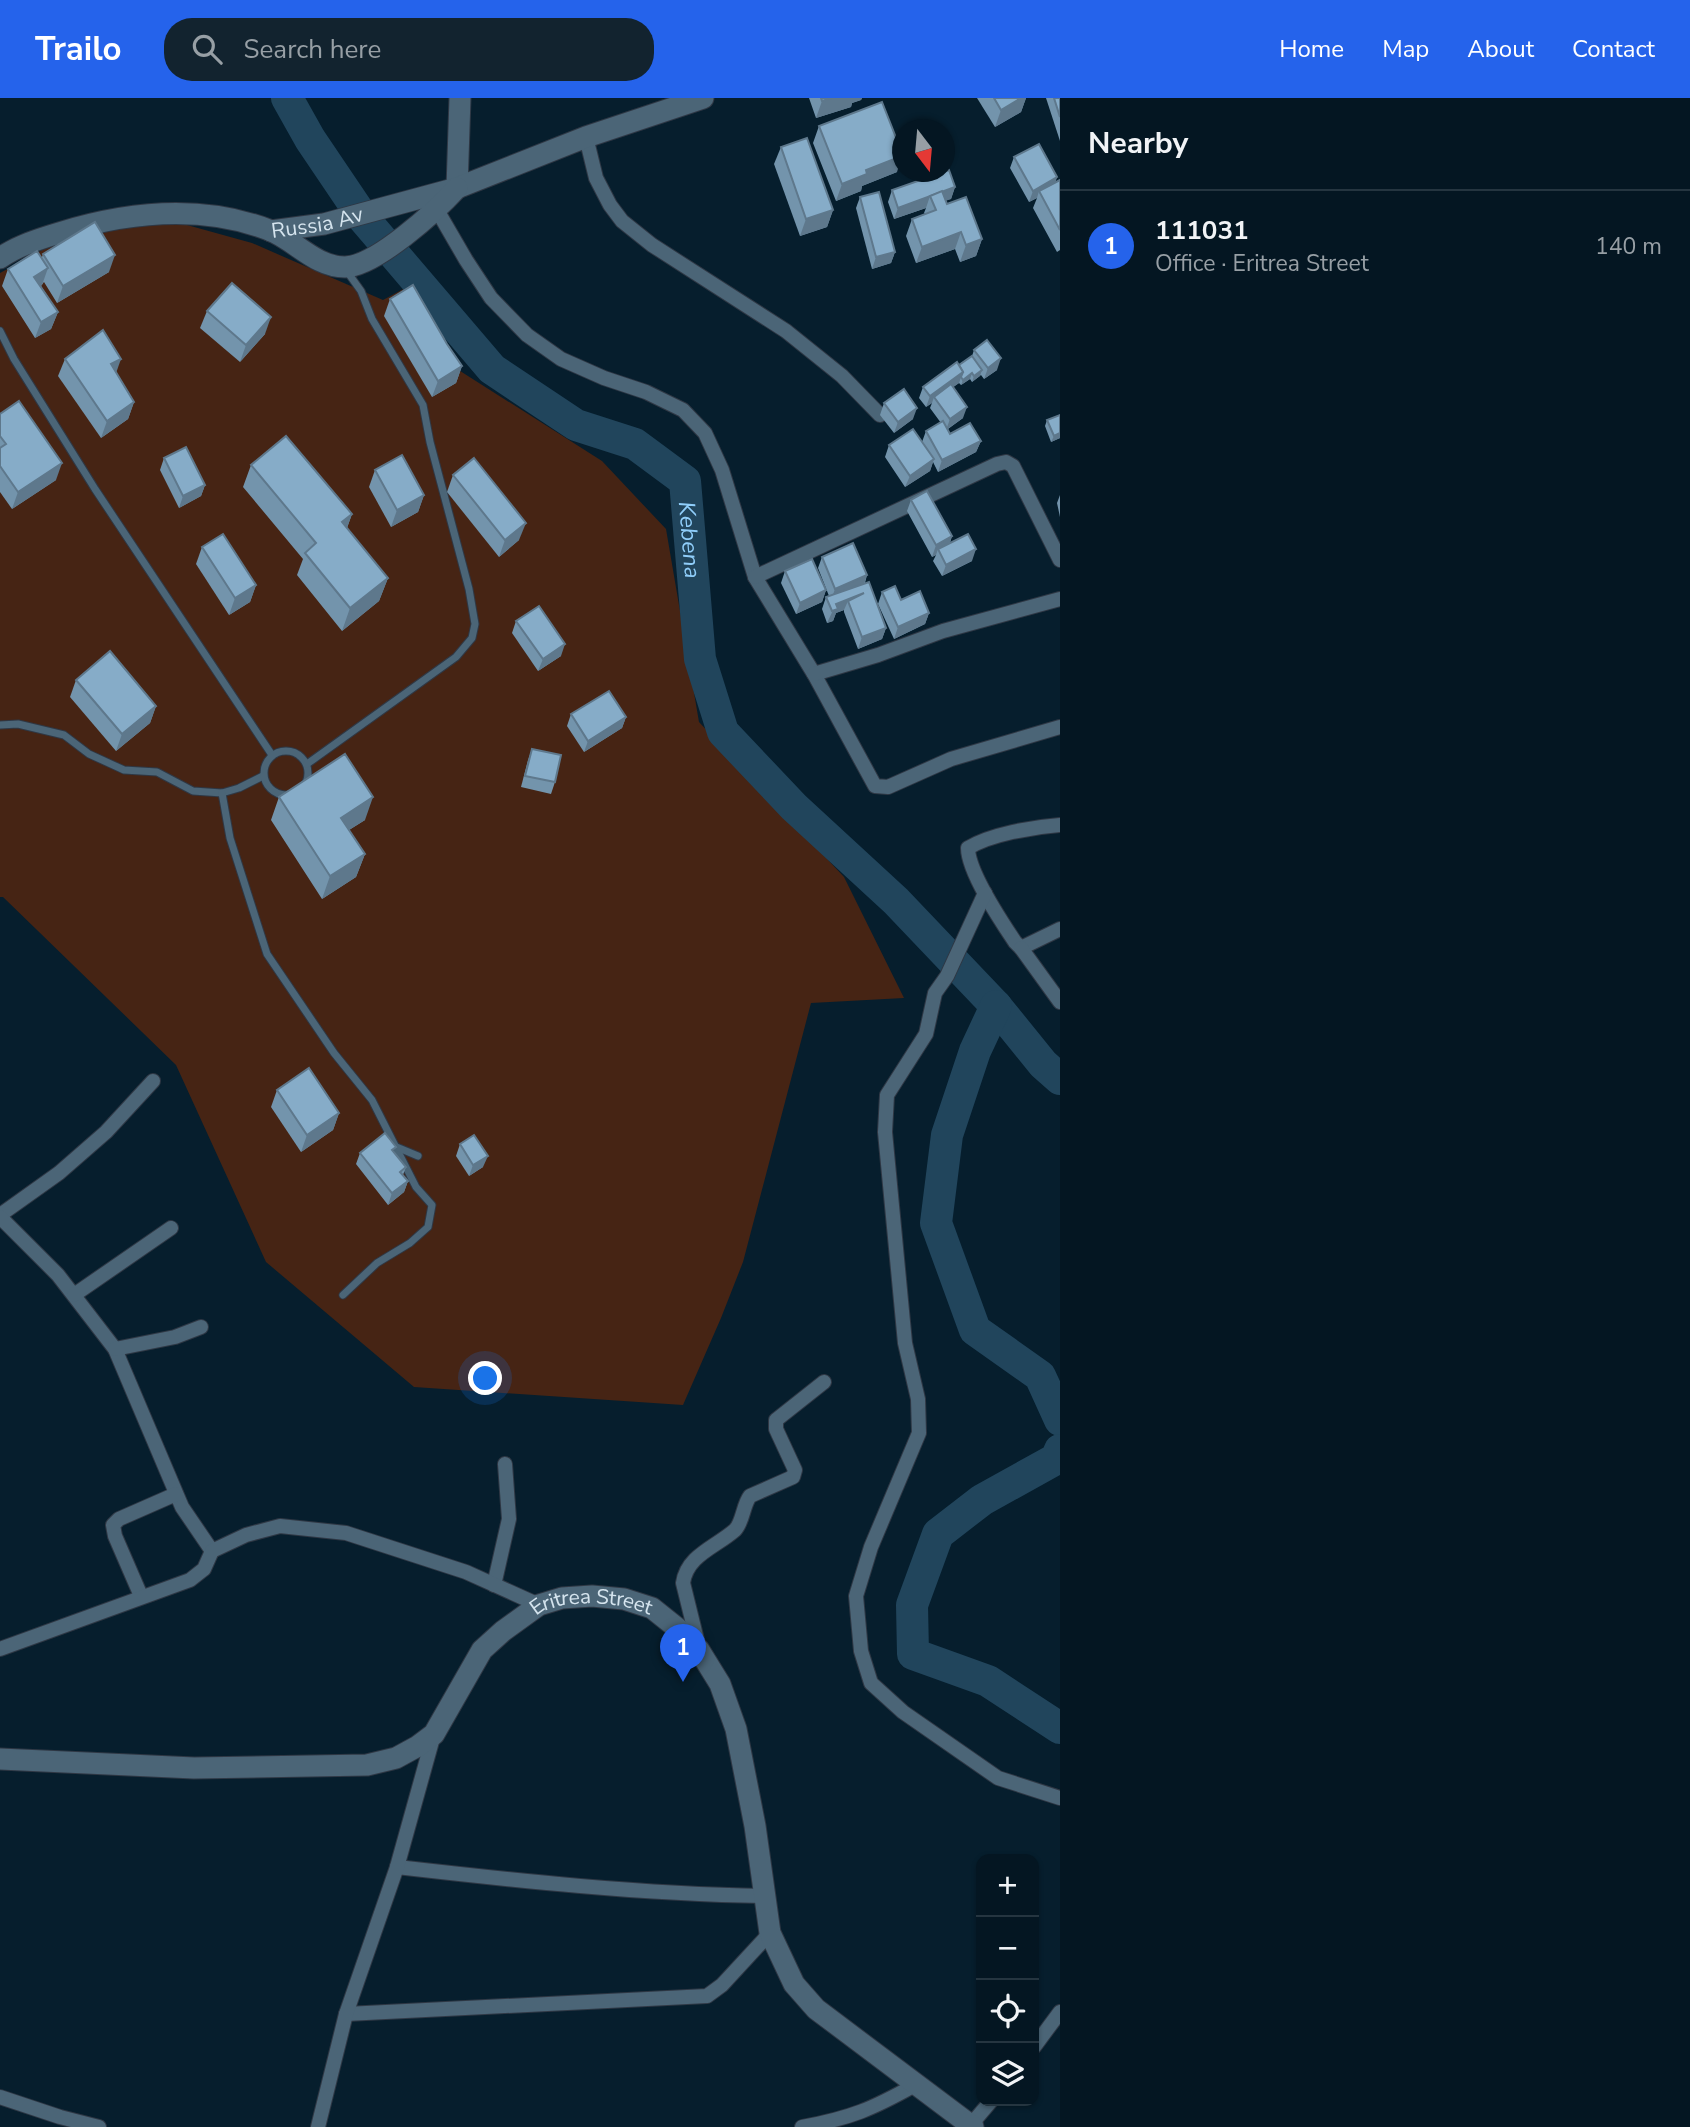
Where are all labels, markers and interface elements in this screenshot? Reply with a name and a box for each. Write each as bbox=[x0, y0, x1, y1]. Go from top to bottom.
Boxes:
search box bbox=[164, 18, 654, 81]
text: Trailo bbox=[35, 27, 122, 72]
icon: search bbox=[188, 30, 226, 68]
text: Search here bbox=[244, 32, 381, 67]
text: Home bbox=[1279, 33, 1344, 65]
text: Map bbox=[1382, 33, 1429, 65]
text: About bbox=[1467, 33, 1534, 65]
text: Contact bbox=[1572, 33, 1655, 65]
north arrow bbox=[892, 119, 955, 182]
text: Nearby bbox=[1088, 123, 1188, 164]
street label: Russia Av bbox=[270, 200, 367, 245]
text: 111031 bbox=[1155, 213, 1249, 248]
text: 1 bbox=[1104, 231, 1118, 262]
text: 140 m bbox=[1595, 231, 1662, 262]
text: Office · Eritrea Street bbox=[1155, 248, 1369, 279]
water label: Kebena bbox=[671, 500, 709, 580]
your location bbox=[468, 1361, 502, 1395]
street label: Eritrea Street bbox=[524, 1582, 657, 1622]
pin: 1 bbox=[660, 1624, 706, 1682]
map controls bbox=[976, 1854, 1039, 2106]
button: + bbox=[976, 1854, 1039, 1917]
button: − bbox=[976, 1917, 1039, 1980]
button: locate bbox=[976, 1980, 1039, 2043]
button: layers bbox=[976, 2043, 1039, 2106]

